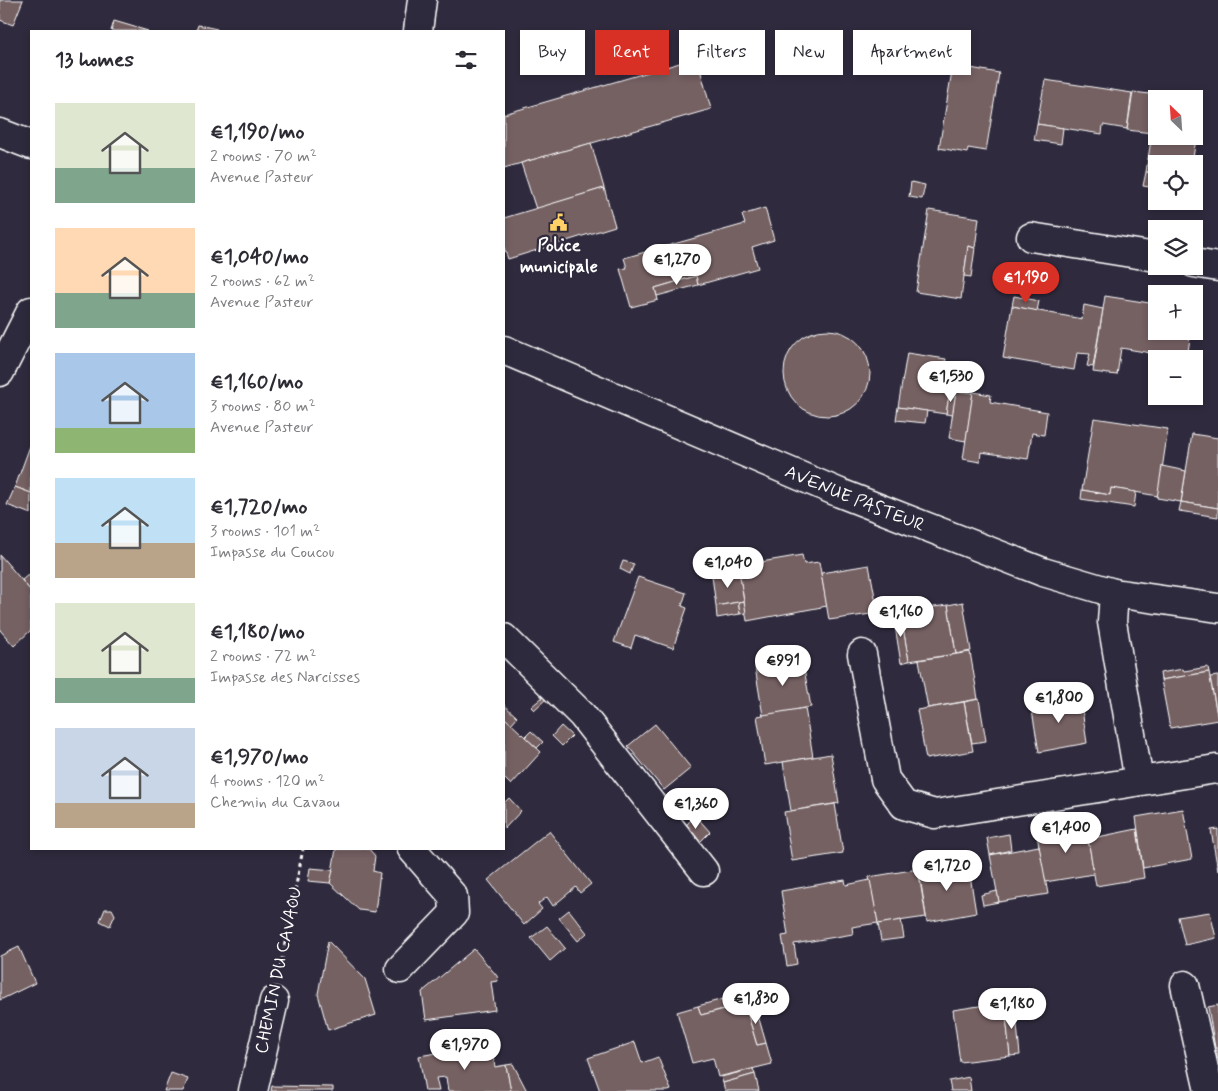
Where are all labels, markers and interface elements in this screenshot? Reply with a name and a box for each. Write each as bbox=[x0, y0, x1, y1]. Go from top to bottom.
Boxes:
chip: Buy bbox=[520, 30, 585, 75]
chip: Rent bbox=[595, 30, 669, 75]
chip: Filters bbox=[679, 30, 765, 75]
chip: New bbox=[775, 30, 843, 75]
chip: Apartment bbox=[853, 30, 971, 75]
text: 13 homes bbox=[55, 46, 134, 74]
icon: filters bbox=[452, 46, 480, 74]
north arrow bbox=[1148, 90, 1202, 145]
map controls bbox=[1148, 90, 1203, 405]
text: €1,190/mo bbox=[210, 118, 304, 146]
icon: home bbox=[95, 123, 155, 183]
text: 2 rooms · 70 m² bbox=[210, 146, 317, 167]
button: locate bbox=[1148, 155, 1203, 210]
text: Avenue Pasteur bbox=[210, 167, 314, 188]
public building icon: Police municipale bbox=[549, 212, 569, 232]
button: layers bbox=[1148, 220, 1203, 275]
place label: Police municipale bbox=[520, 234, 598, 279]
text: €1,040/mo bbox=[210, 243, 309, 271]
pin: €1,270 bbox=[636, 244, 718, 286]
icon: home bbox=[95, 248, 155, 308]
text: €1,270 bbox=[653, 249, 701, 270]
pin: €1,190 bbox=[985, 262, 1067, 304]
text: €1,190 bbox=[1003, 267, 1049, 288]
text: 2 rooms · 62 m² bbox=[210, 271, 315, 292]
button: + bbox=[1148, 285, 1203, 340]
text: Avenue Pasteur bbox=[210, 292, 314, 313]
button: − bbox=[1148, 350, 1203, 405]
pin: €1,530 bbox=[910, 360, 992, 403]
text: €1,530 bbox=[928, 366, 974, 387]
text: €1,160/mo bbox=[210, 368, 303, 396]
icon: home bbox=[95, 373, 155, 433]
text: 3 rooms · 80 m² bbox=[210, 396, 316, 417]
text: Avenue Pasteur bbox=[210, 417, 314, 438]
street label: AVENUE PASTEUR bbox=[781, 460, 928, 538]
text: €1,720/mo bbox=[210, 493, 307, 521]
icon: home bbox=[95, 498, 155, 558]
text: 3 rooms · 101 m² bbox=[210, 521, 320, 542]
text: Impasse du Coucou bbox=[210, 542, 334, 563]
pin: €1,040 bbox=[687, 546, 769, 589]
text: €1,040 bbox=[704, 552, 752, 573]
pin: €1,160 bbox=[860, 596, 942, 638]
text: €1,160 bbox=[879, 601, 923, 622]
text: €1,180/mo bbox=[210, 618, 305, 646]
icon: home bbox=[95, 623, 155, 683]
pin: €991 bbox=[753, 644, 813, 687]
text: 2 rooms · 72 m² bbox=[210, 646, 316, 667]
text: €991 bbox=[766, 650, 800, 671]
text: Impasse des Narcisses bbox=[210, 667, 360, 688]
pin: €1,800 bbox=[1018, 682, 1100, 724]
text: €1,800 bbox=[1035, 687, 1083, 708]
text: €1,970/mo bbox=[210, 743, 309, 771]
icon: home bbox=[95, 748, 155, 808]
text: 4 rooms · 120 m² bbox=[210, 771, 325, 792]
pin: €1,360 bbox=[655, 788, 737, 830]
text: Chemin du Cavaou bbox=[210, 792, 340, 813]
text: €1,360 bbox=[674, 793, 718, 814]
pin: €1,400 bbox=[1025, 812, 1107, 854]
text: €1,400 bbox=[1041, 817, 1091, 838]
pin: €1,720 bbox=[906, 850, 988, 892]
text: €1,720 bbox=[923, 855, 971, 876]
street label: CHEMIN DU CAVAOU bbox=[250, 885, 308, 1056]
pin: €1,830 bbox=[715, 982, 797, 1025]
text: €1,830 bbox=[733, 988, 779, 1009]
pin: €1,180 bbox=[971, 988, 1053, 1030]
text: €1,180 bbox=[989, 993, 1035, 1014]
pin: €1,970 bbox=[424, 1028, 506, 1071]
text: €1,970 bbox=[441, 1034, 489, 1055]

